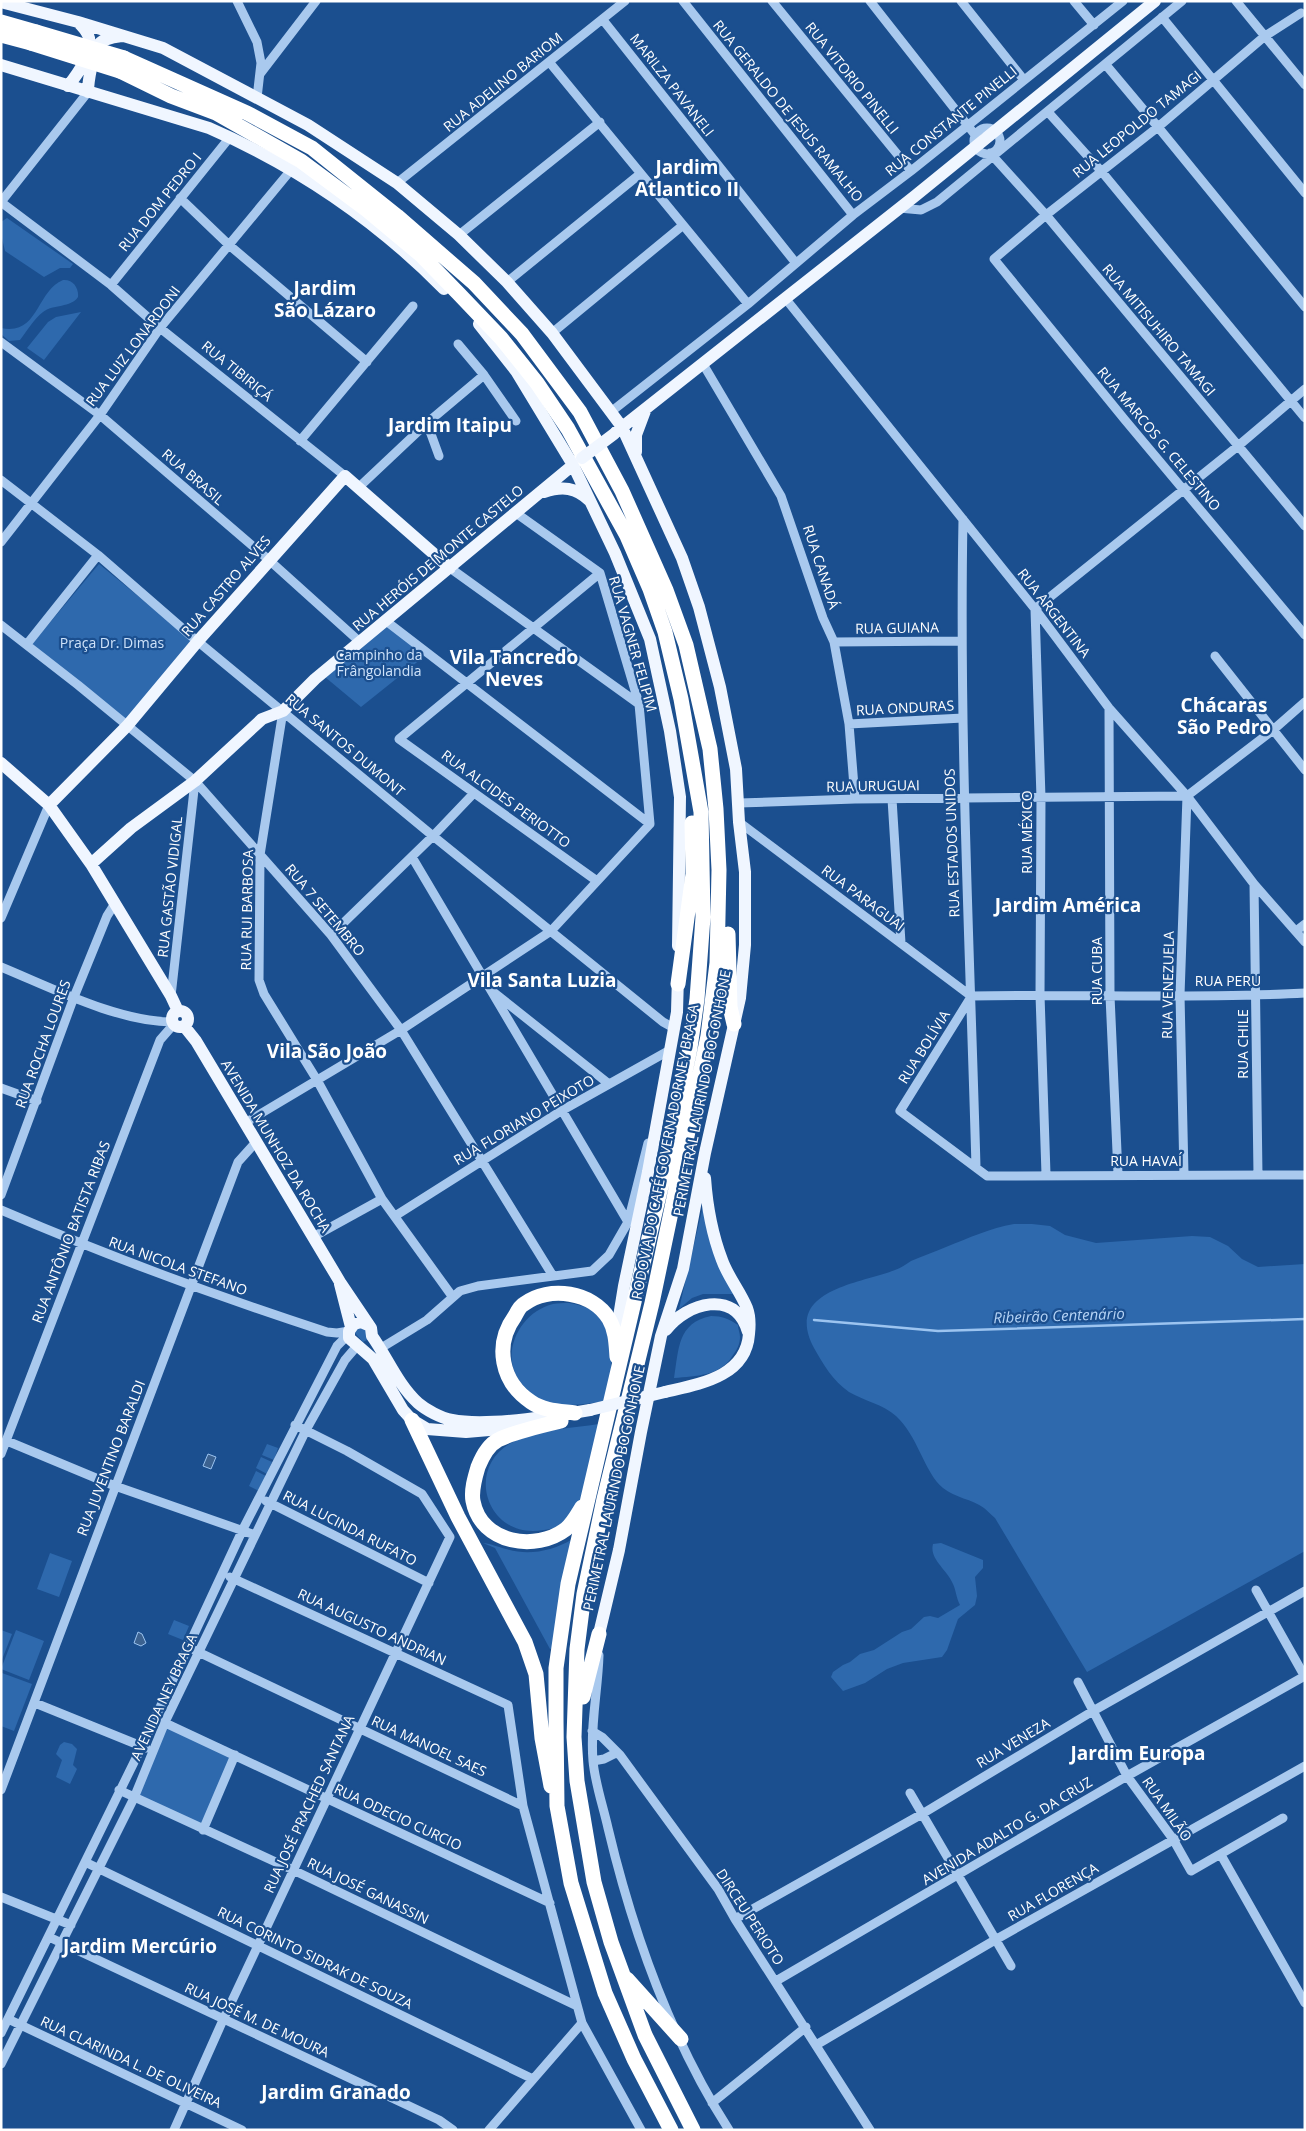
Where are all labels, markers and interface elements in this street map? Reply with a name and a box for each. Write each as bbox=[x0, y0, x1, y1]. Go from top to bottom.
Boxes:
street label: RUA GERALDO DE JESUS RAMALHO bbox=[709, 16, 868, 206]
street label: RUA VITORIO PINELLI bbox=[801, 18, 903, 137]
street label: RUA ADELINO BARIOM bbox=[439, 28, 566, 136]
street label: MARILZA PAVANELI bbox=[626, 29, 719, 140]
street label: RUA CONSTANTE PINELLI bbox=[881, 61, 1021, 180]
street label: RUA LEOPOLDO TAMAGI bbox=[1068, 66, 1205, 182]
street label: RUA DOM PEDRO I bbox=[114, 148, 205, 255]
district label: Jardim Atlantico II bbox=[635, 154, 739, 202]
street label: RUA MITISUHIRO TAMAGI bbox=[1098, 260, 1220, 400]
district label: Jardim São Lázaro bbox=[274, 275, 376, 323]
street label: RUA LUIZ LONARDONI bbox=[81, 282, 184, 410]
street label: RUA TIBIRIÇÁ bbox=[198, 336, 277, 405]
street label: RUA MARCOS G. CELESTINO bbox=[1093, 363, 1225, 515]
district label: Jardim Itaipu bbox=[386, 412, 512, 438]
street label: RUA BRASIL bbox=[158, 444, 229, 509]
street label: RUA HERÓIS DE MONTE CASTELO bbox=[348, 480, 527, 635]
street label: RUA CANADÁ bbox=[799, 522, 844, 611]
street label: RUA CASTRO ALVES bbox=[177, 531, 275, 640]
street label: RUA ARGENTINA bbox=[1014, 564, 1095, 661]
street label: RUA VAGNER FELIPIM bbox=[605, 574, 662, 714]
street label: RUA GUIANA bbox=[855, 617, 939, 638]
park label: Praça Dr. Dimas bbox=[60, 633, 165, 652]
district label: Vila Tancredo Neves bbox=[450, 644, 578, 692]
park label: Campinho da Frângolandia bbox=[335, 645, 423, 680]
street label: RUA SANTOS DUMONT bbox=[282, 689, 409, 800]
district label: Chácaras São Pedro bbox=[1177, 692, 1271, 740]
street label: RUA ONDURAS bbox=[855, 695, 955, 720]
street label: RUA ALCIDES PERIOTTO bbox=[438, 745, 575, 852]
street label: RUA ESTADOS UNIDOS bbox=[939, 768, 964, 918]
street label: RUA URUGUAI bbox=[826, 775, 920, 796]
street label: RUA MÉXICO bbox=[1017, 790, 1036, 874]
street label: RUA GASTÃO VIDIGAL bbox=[153, 815, 186, 958]
street label: RUA RUI BARBOSA bbox=[236, 849, 257, 971]
street label: RUA 7 SETEMBRO bbox=[281, 859, 370, 960]
street label: RUA PARAGUAI bbox=[818, 860, 909, 935]
district label: Jardim América bbox=[993, 892, 1141, 918]
street label: RUA VENEZUELA bbox=[1157, 931, 1178, 1039]
street label: RUA CUBA bbox=[1087, 937, 1106, 1005]
district label: Vila Santa Luzia bbox=[467, 967, 617, 993]
street label: PERIMETRAL LAURINDO BOGONHONE bbox=[668, 968, 735, 1218]
street label: RUA PERU bbox=[1195, 971, 1261, 990]
street label: RUA ROCHA LOURES bbox=[11, 977, 75, 1111]
street label: RODOVIA DO CAFÉ GOVERNADOR NEY BRAGA bbox=[627, 1003, 703, 1301]
street label: RUA BOLÍVIA bbox=[893, 1006, 954, 1087]
street label: RUA CHILE bbox=[1233, 1009, 1252, 1079]
district label: Vila São João bbox=[267, 1038, 387, 1064]
street label: AVENIDA MUNHOZ DA ROCHA bbox=[217, 1056, 336, 1236]
street label: RUA FLORIANO PEIXOTO bbox=[450, 1070, 598, 1169]
street label: RUA ANTÔNIO BATISTA RIBAS bbox=[27, 1138, 114, 1326]
street label: RUA HAVAÍ bbox=[1110, 1151, 1182, 1170]
street label: RUA NICOLA STEFANO bbox=[106, 1232, 250, 1299]
water label: Ribeirão Centenário bbox=[993, 1303, 1125, 1327]
street label: PERIMETRAL LAURINDO BOGONHONE bbox=[578, 1363, 649, 1612]
street label: RUA JUVENTINO BARALDI bbox=[72, 1377, 149, 1538]
street label: RUA LUCINDA RUFATO bbox=[280, 1485, 421, 1570]
street label: RUA AUGUSTO ANDRIAN bbox=[295, 1584, 450, 1669]
street label: AVENIDA NEY BRAGA bbox=[126, 1630, 201, 1763]
street label: RUA JOSÉ PRACHED SANTANA bbox=[259, 1711, 358, 1896]
street label: RUA MANOEL SAES bbox=[369, 1711, 490, 1781]
street label: RUA VENEZA bbox=[972, 1713, 1053, 1772]
district label: Jardim Europa bbox=[1069, 1740, 1205, 1766]
street label: AVENIDA ADALTO G. DA CRUZ bbox=[918, 1772, 1095, 1889]
street label: RUA MILÃO bbox=[1138, 1773, 1197, 1845]
street label: RUA ODECIO CURCIO bbox=[331, 1779, 465, 1855]
street label: RUA JOSÉ GANASSIN bbox=[304, 1853, 432, 1928]
street label: RUA FLORENÇA bbox=[1004, 1858, 1102, 1925]
street label: DIRCEU PERIOTO bbox=[712, 1865, 789, 1969]
street label: RUA CORINTO SIDRAK DE SOUZA bbox=[214, 1902, 416, 2013]
district label: Jardim Mercúrio bbox=[61, 1933, 217, 1959]
street label: RUA JOSÉ M. DE MOURA bbox=[182, 1978, 333, 2062]
street label: RUA CLARINDA L. DE OLIVEIRA bbox=[38, 2011, 225, 2112]
district label: Jardim Granado bbox=[259, 2079, 411, 2105]

